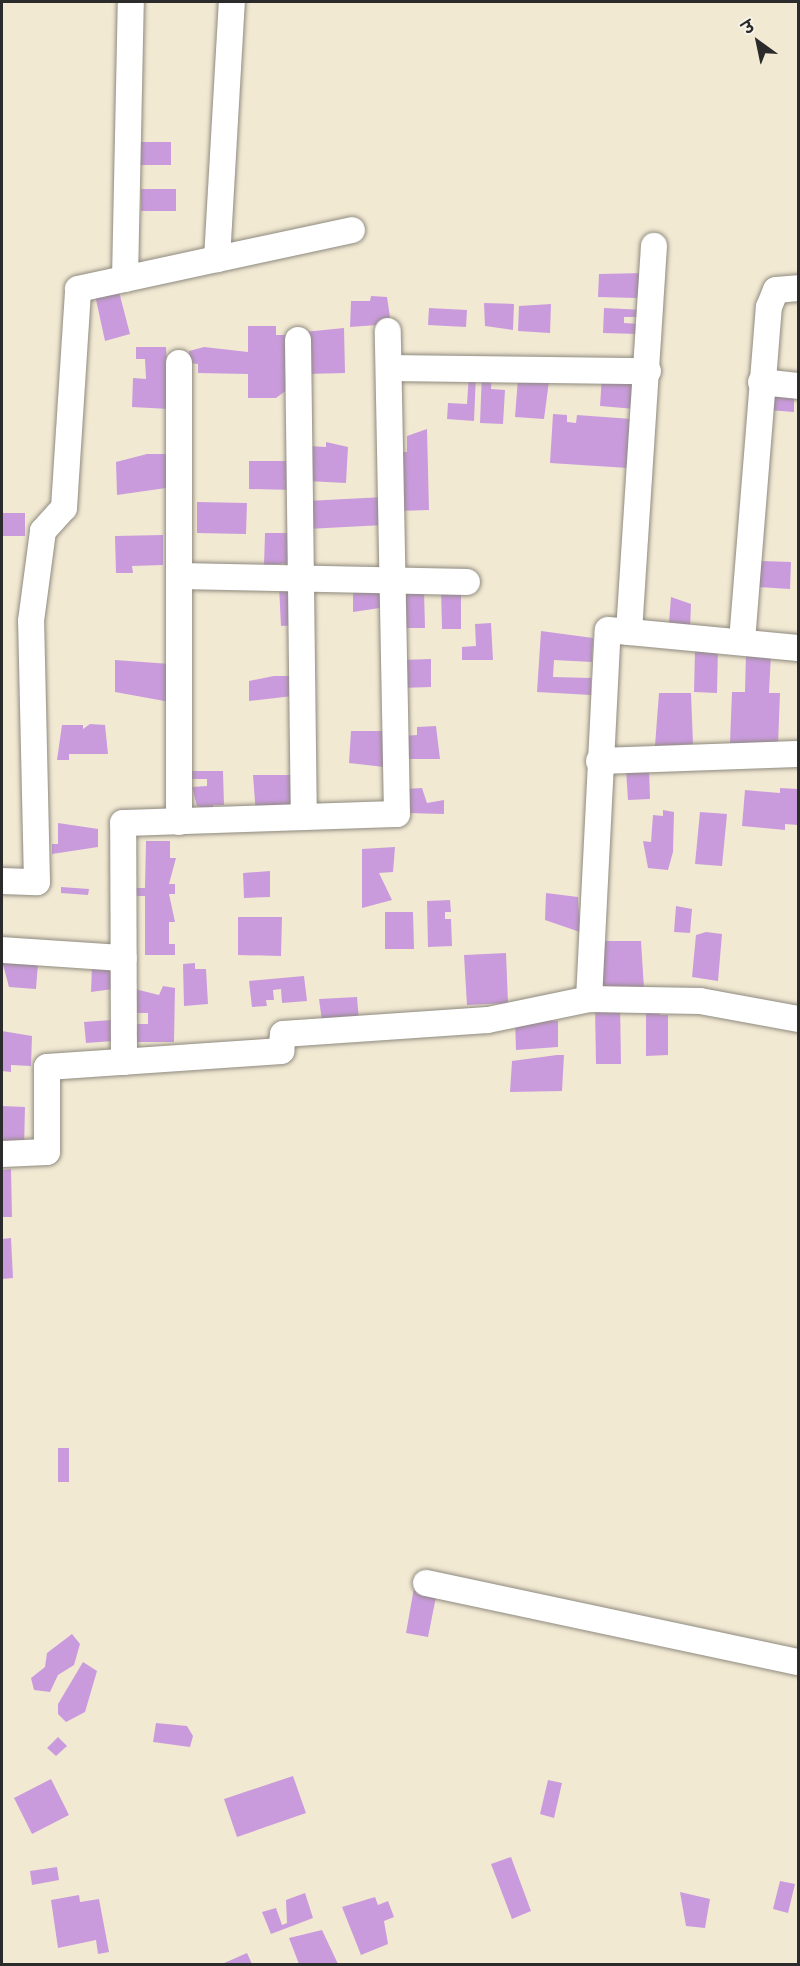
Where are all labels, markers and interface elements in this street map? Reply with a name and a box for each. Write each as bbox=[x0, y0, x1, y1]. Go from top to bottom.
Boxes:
north arrow bbox=[728, 12, 788, 72]
text: उ bbox=[738, 15, 758, 38]

